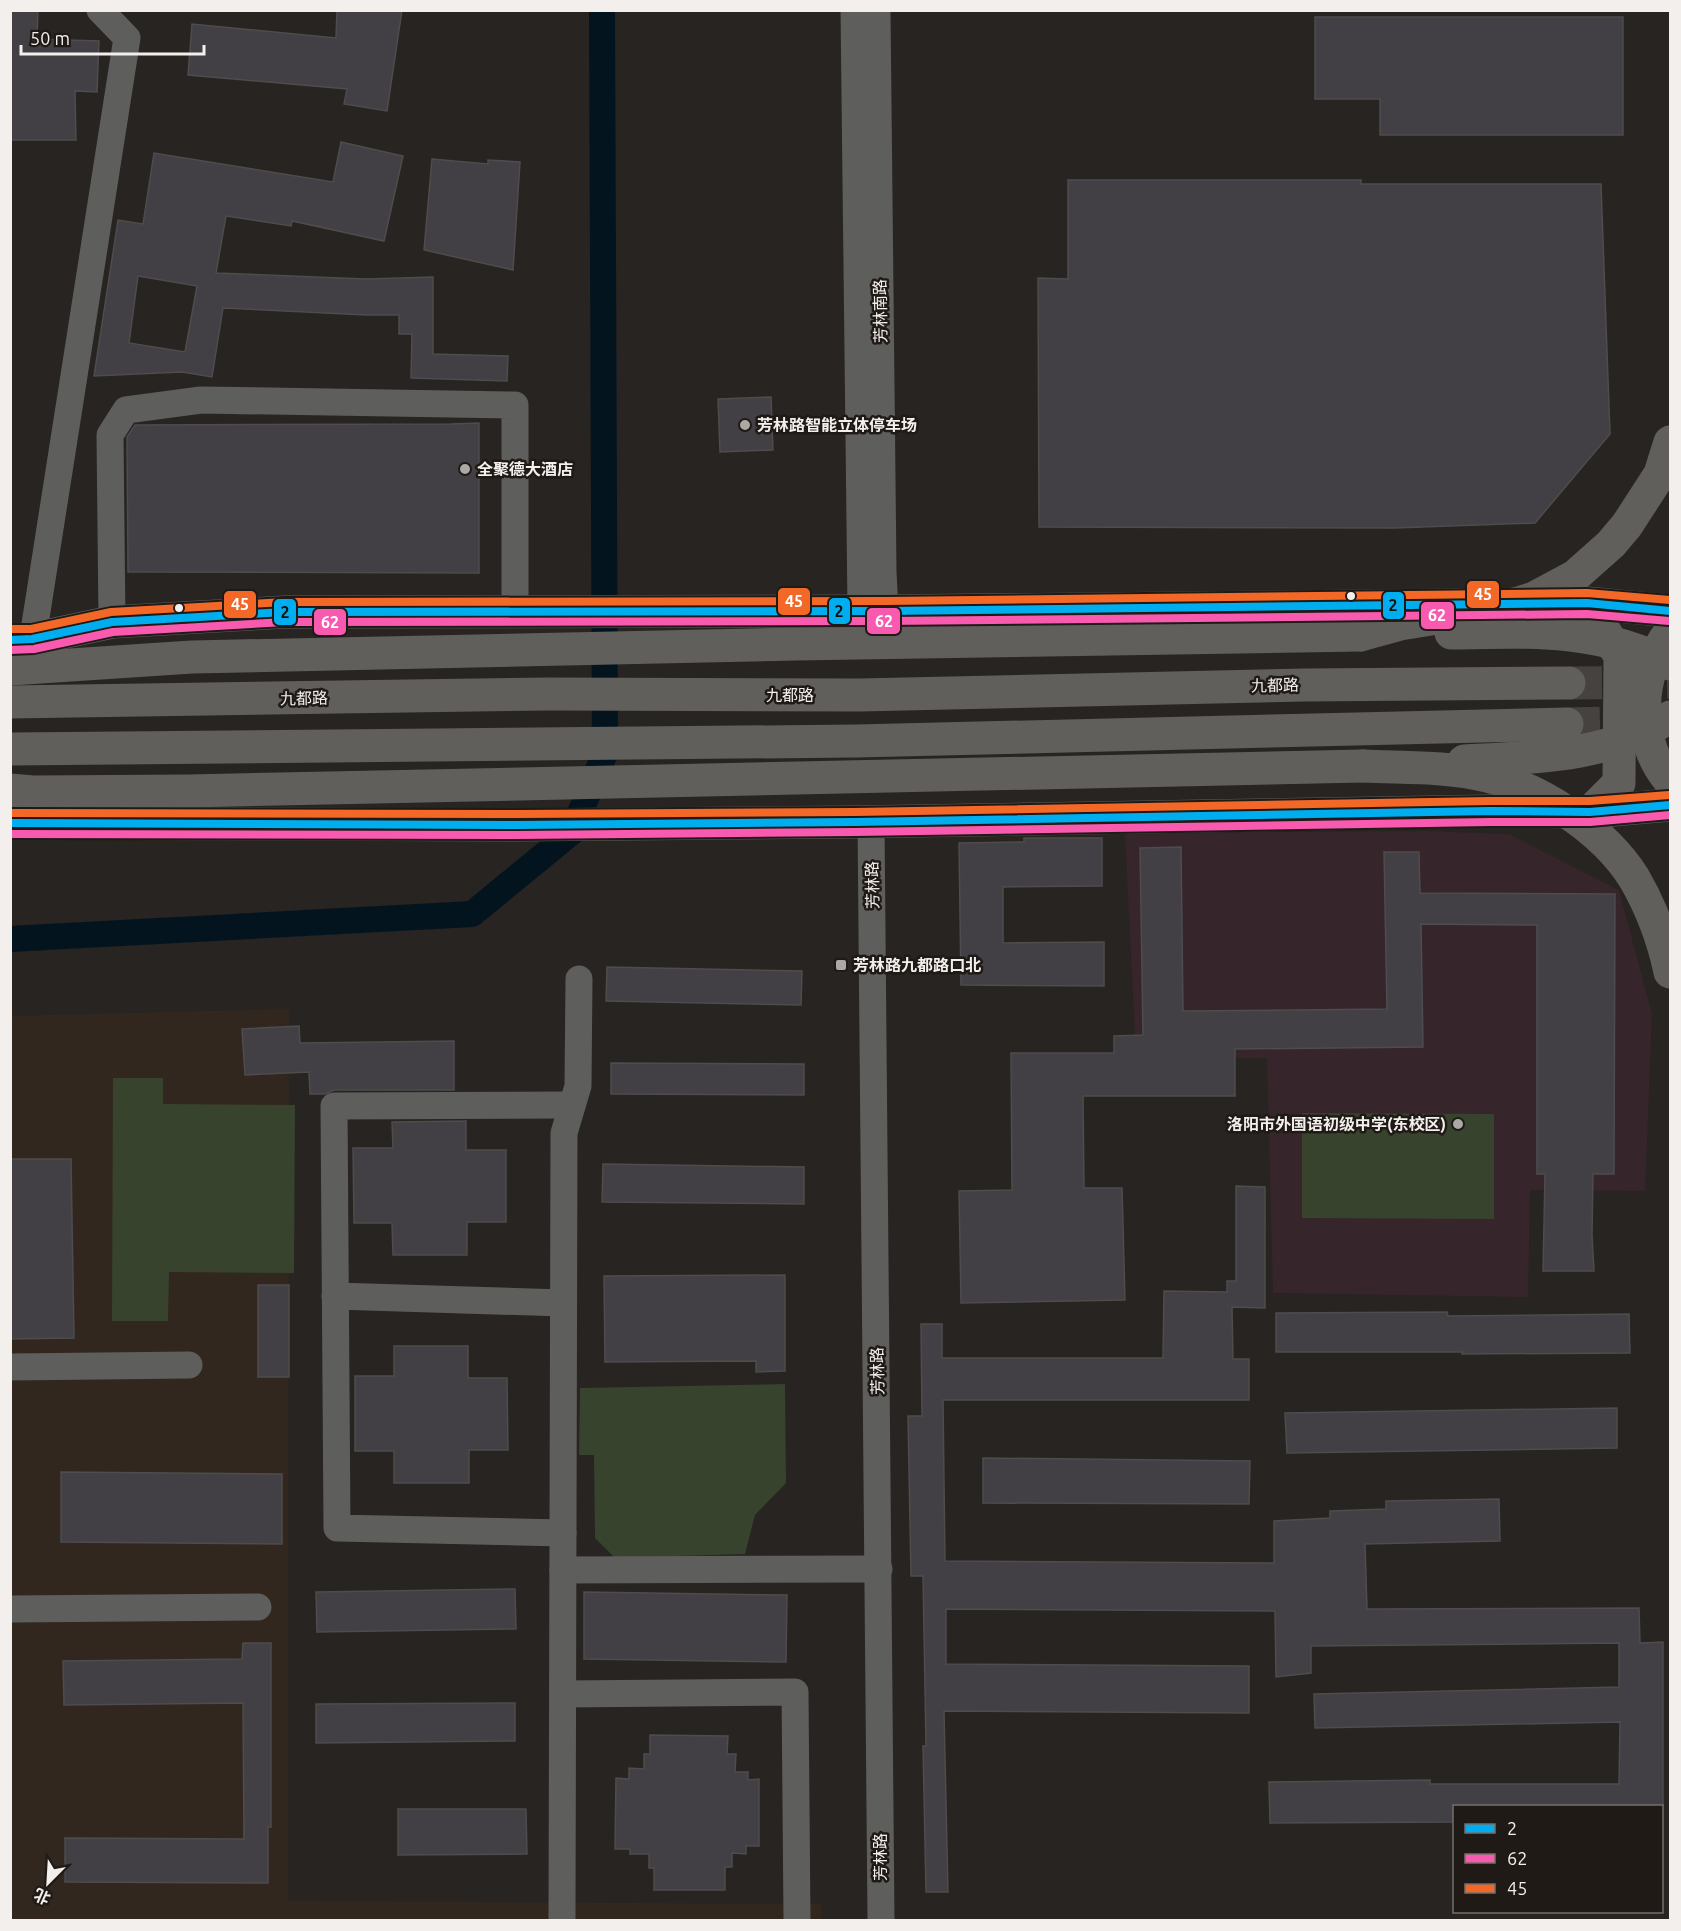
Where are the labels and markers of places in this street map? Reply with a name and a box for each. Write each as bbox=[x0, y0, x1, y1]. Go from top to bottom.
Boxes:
place label: 芳林路智能立体停车场 bbox=[757, 416, 917, 434]
marker: 芳林路智能立体停车场 bbox=[738, 418, 752, 432]
place label: 全聚德大酒店 bbox=[477, 460, 573, 478]
marker: 全聚德大酒店 bbox=[458, 462, 472, 476]
unlabelled marker bbox=[1345, 590, 1357, 602]
unlabelled marker bbox=[173, 602, 185, 614]
place label: 芳林路九都路口北 bbox=[853, 956, 981, 974]
marker: 芳林路九都路口北 bbox=[834, 958, 848, 972]
place label: 洛阳市外国语初级中学(东校区) bbox=[1227, 1115, 1446, 1134]
marker: 洛阳市外国语初级中学(东校区) bbox=[1451, 1117, 1465, 1131]

